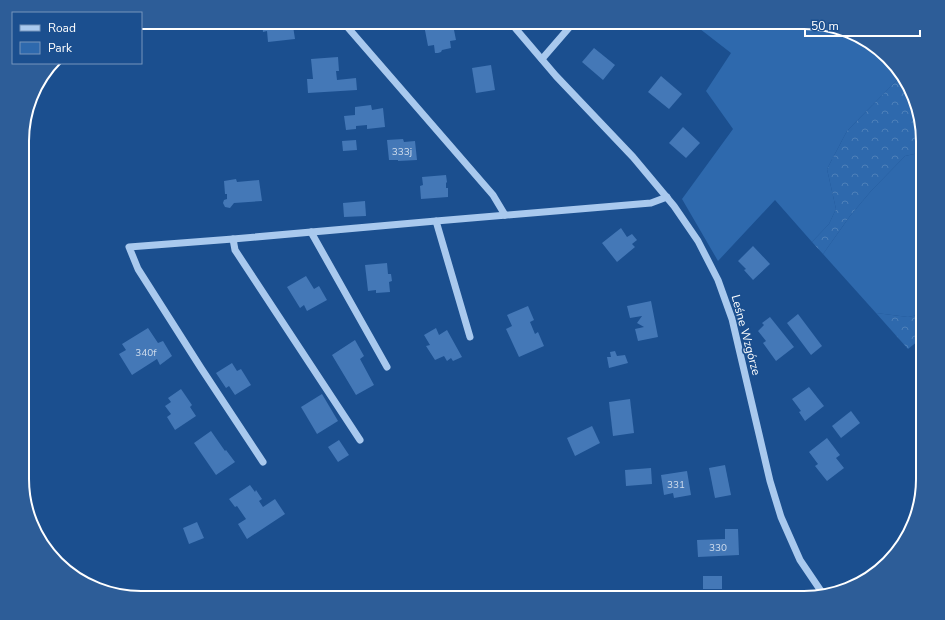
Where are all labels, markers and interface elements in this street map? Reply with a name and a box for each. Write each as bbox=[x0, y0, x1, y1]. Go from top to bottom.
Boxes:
legend bbox=[12, 12, 142, 64]
scale bar bbox=[805, 12, 920, 38]
text: 50 m bbox=[811, 18, 839, 34]
text: Road bbox=[48, 20, 76, 36]
text: Park bbox=[48, 40, 73, 56]
house number: 333j bbox=[392, 145, 412, 159]
street label: Leśne Wzgórze bbox=[728, 293, 764, 377]
house number: 340f bbox=[135, 346, 157, 360]
house number: 331 bbox=[667, 478, 685, 492]
house number: 330 bbox=[709, 541, 727, 555]

